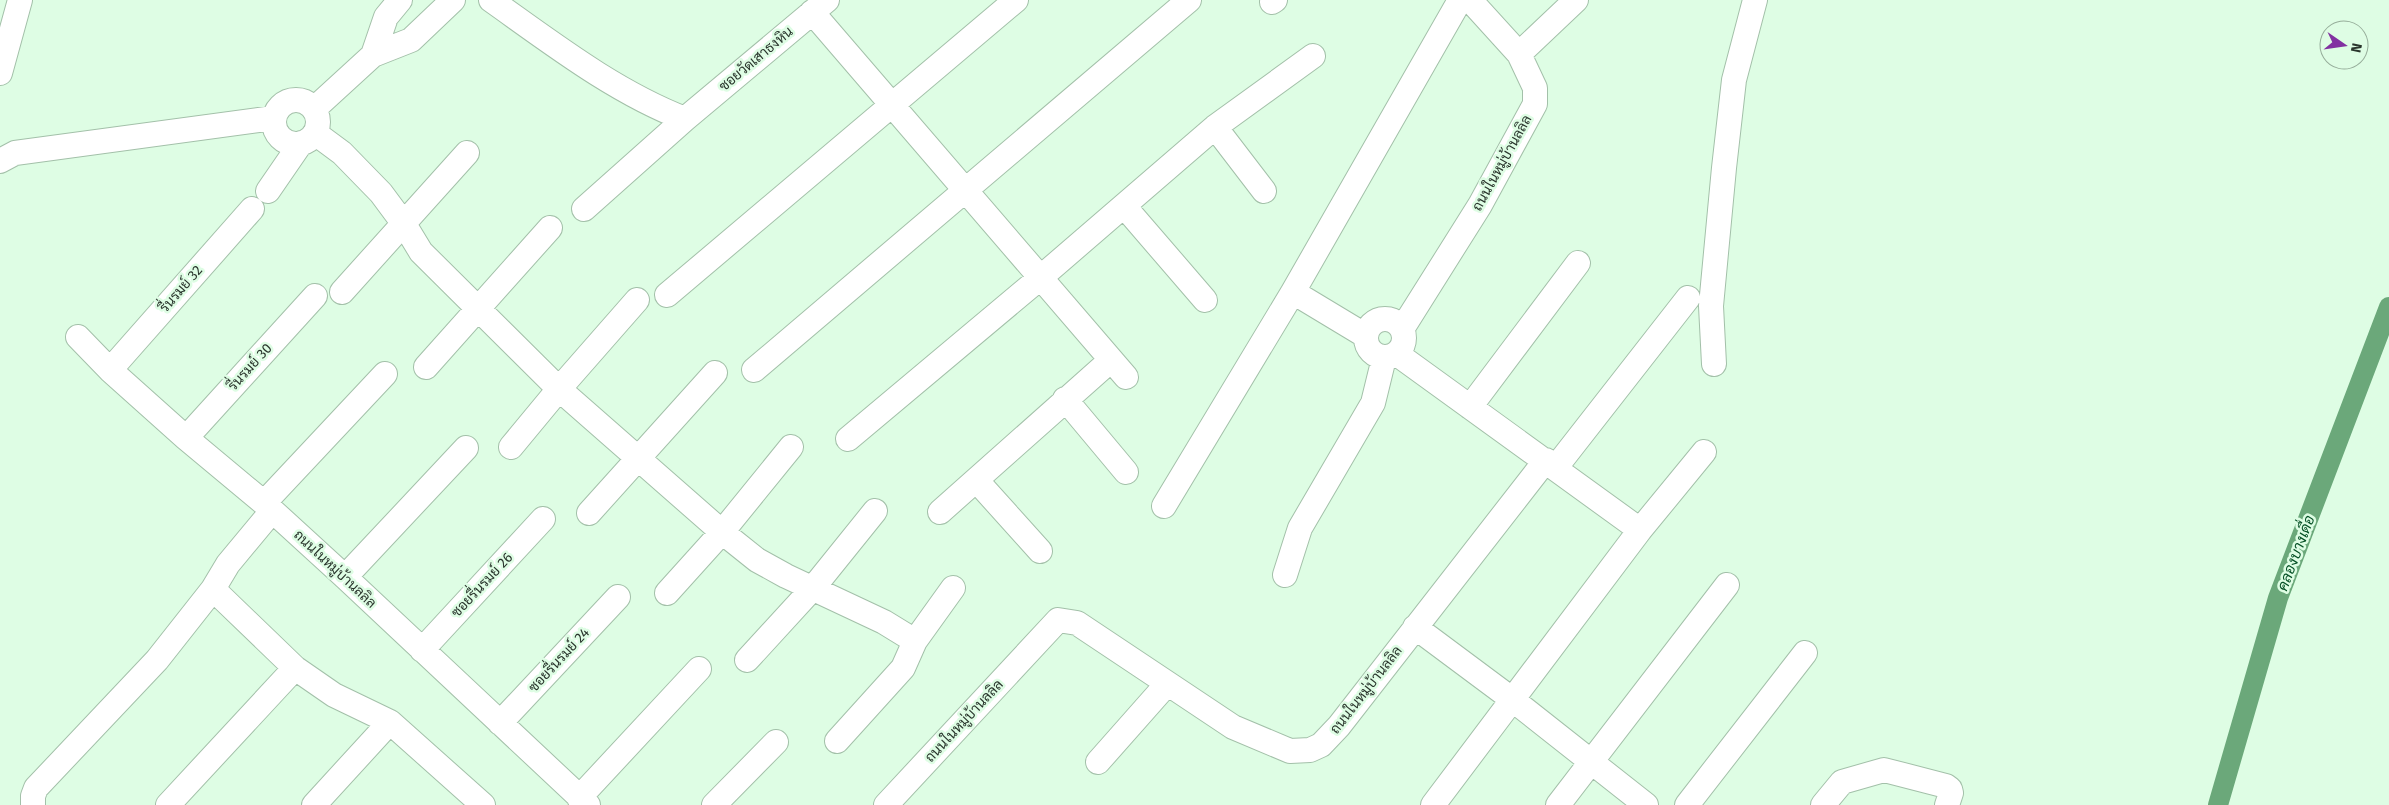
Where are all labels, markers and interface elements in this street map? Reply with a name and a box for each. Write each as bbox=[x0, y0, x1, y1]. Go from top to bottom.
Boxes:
north arrow bbox=[2319, 20, 2369, 70]
street label: ซอยวัดเสาธงหิน bbox=[716, 23, 797, 95]
text: N bbox=[2347, 41, 2366, 54]
street label: ถนนในหมู่บ้านลลิล bbox=[1468, 112, 1536, 214]
street label: รื่นรมย์ 32 bbox=[152, 259, 206, 317]
street label: รื่นรมย์ 30 bbox=[221, 337, 276, 395]
water label: คลองบางเดื่อ bbox=[2268, 510, 2319, 593]
street label: ถนนในหมู่บ้านลลิล bbox=[289, 526, 381, 612]
street label: ซอยรื่นรมย์ 26 bbox=[445, 546, 516, 621]
street label: ซอยรื่นรมย์ 24 bbox=[522, 621, 593, 696]
street label: ถนนในหมู่บ้านลลิล bbox=[1326, 642, 1406, 738]
street label: ถนนในหมู่บ้านลลิล bbox=[921, 675, 1007, 767]

